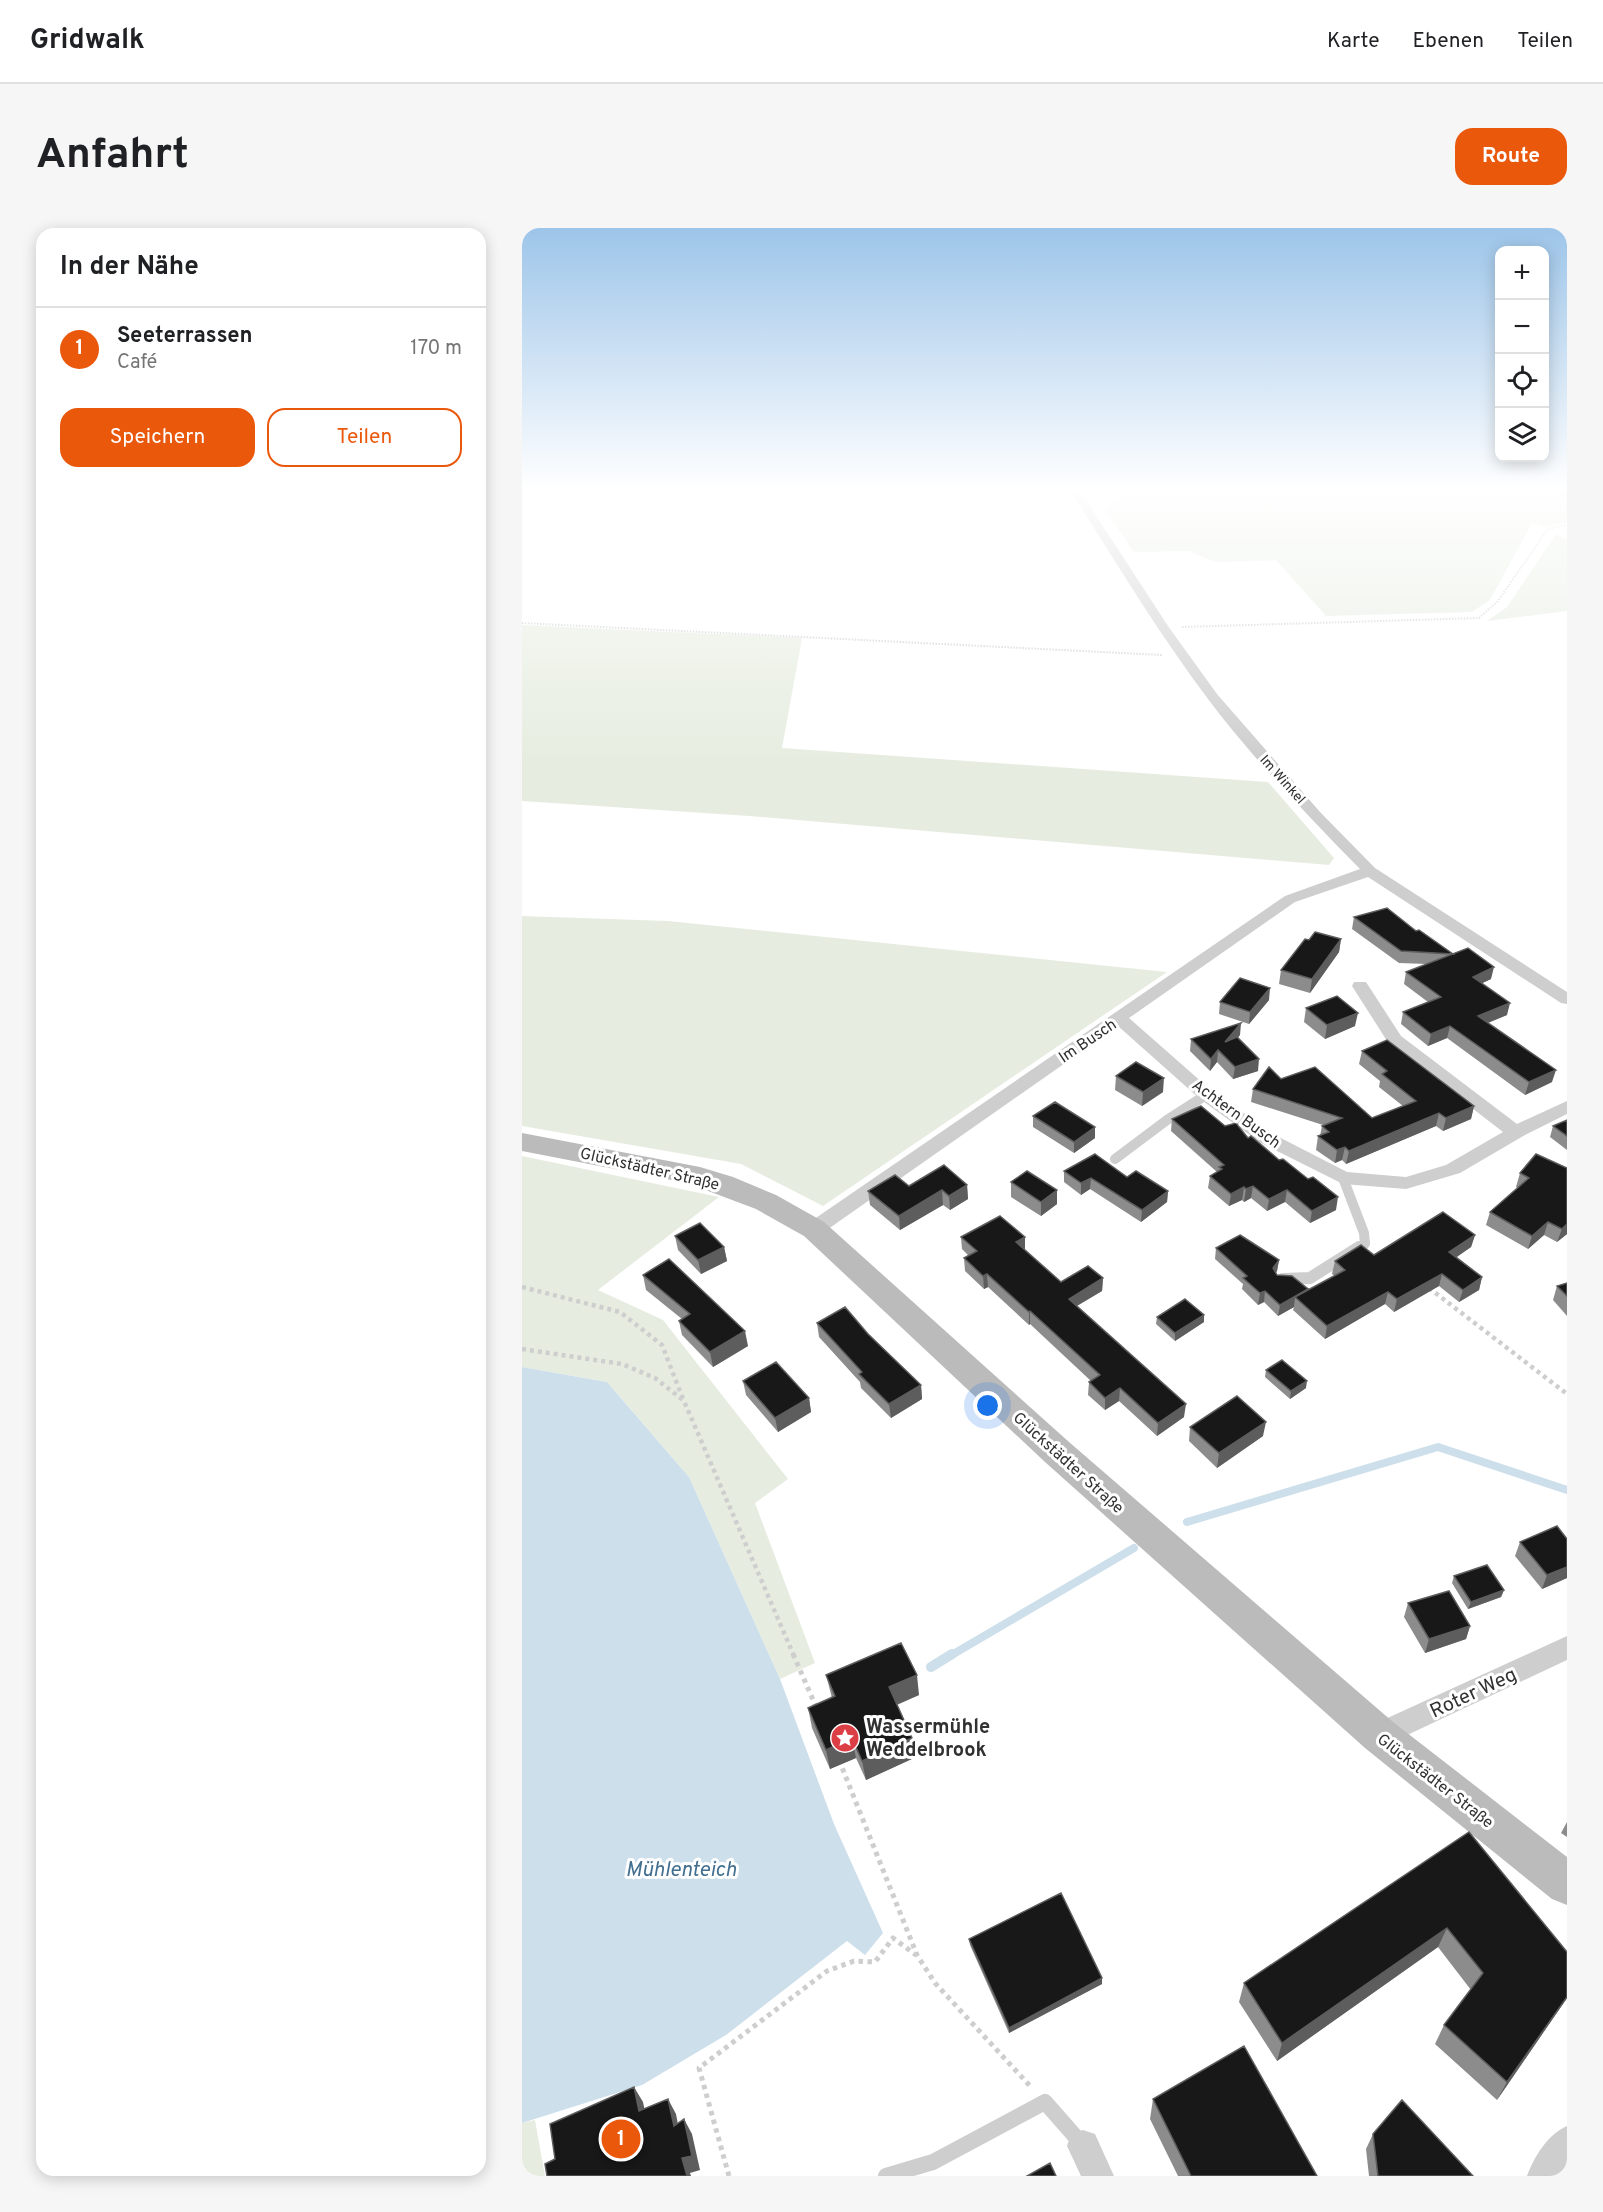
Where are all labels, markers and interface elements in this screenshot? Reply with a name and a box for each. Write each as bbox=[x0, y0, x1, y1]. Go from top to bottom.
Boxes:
text: Gridwalk bbox=[30, 23, 145, 59]
text: Karte bbox=[1327, 28, 1379, 55]
text: Ebenen bbox=[1412, 28, 1484, 55]
text: Teilen bbox=[1517, 28, 1573, 55]
button: Route bbox=[1455, 128, 1567, 185]
text: Anfahrt bbox=[36, 130, 189, 183]
map controls bbox=[1495, 246, 1549, 462]
button: + bbox=[1495, 246, 1549, 300]
text: In der Nähe bbox=[60, 251, 199, 284]
button: − bbox=[1495, 300, 1549, 354]
text: Seeterrassen bbox=[117, 323, 253, 350]
text: 1 bbox=[76, 336, 84, 362]
text: 170 m bbox=[410, 336, 462, 362]
text: Café bbox=[117, 350, 157, 376]
button: locate bbox=[1495, 354, 1549, 408]
button: Speichern bbox=[60, 408, 255, 467]
button: Teilen bbox=[267, 408, 462, 467]
button: layers bbox=[1495, 408, 1549, 462]
street label: Im Winkel bbox=[1255, 752, 1308, 808]
street label: Im Busch bbox=[1055, 1015, 1121, 1068]
street label: Achtern Busch bbox=[1188, 1076, 1284, 1154]
street label: Glückstädter Straße bbox=[578, 1144, 721, 1196]
your location bbox=[973, 1391, 1002, 1420]
street label: Glückstädter Straße bbox=[1008, 1408, 1127, 1519]
street label: Roter Weg bbox=[1426, 1662, 1521, 1725]
place label: Wassermühle Weddelbrook bbox=[866, 1715, 990, 1764]
place icon: Wassermühle Weddelbrook bbox=[829, 1722, 861, 1754]
street label: Glückstädter Straße bbox=[1373, 1730, 1497, 1833]
water label: Mühlenteich bbox=[625, 1857, 737, 1884]
pin: 1 bbox=[602, 2116, 640, 2162]

